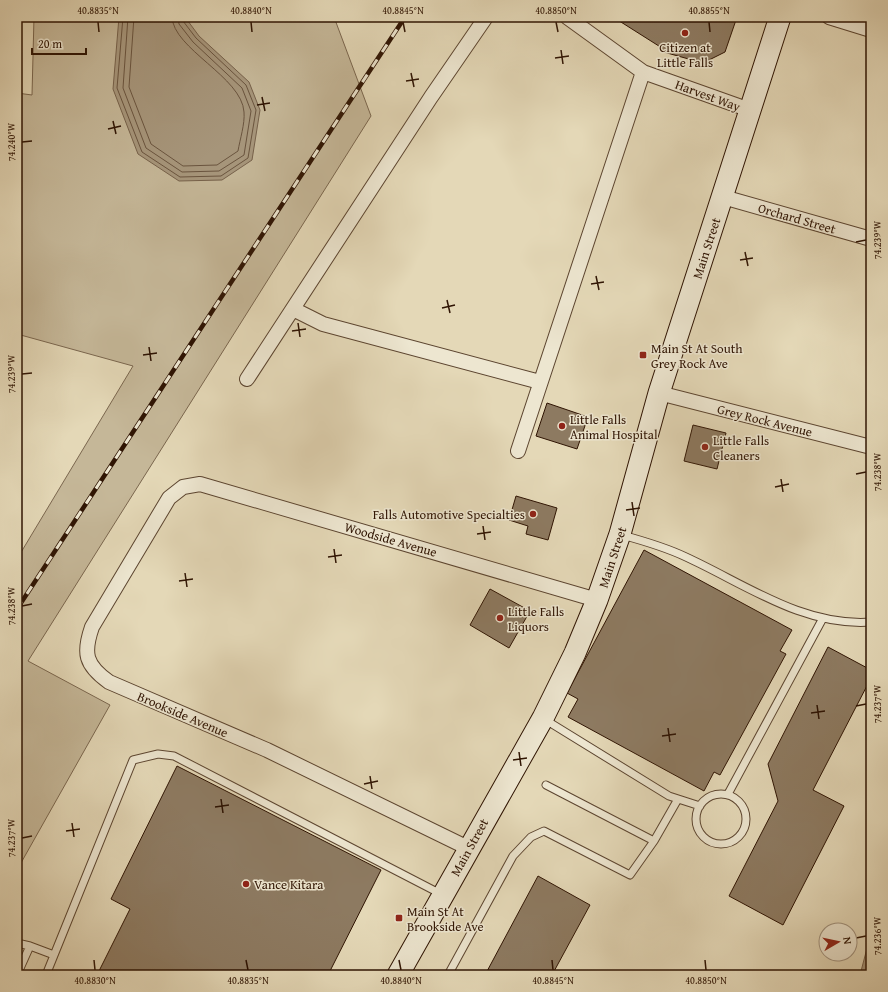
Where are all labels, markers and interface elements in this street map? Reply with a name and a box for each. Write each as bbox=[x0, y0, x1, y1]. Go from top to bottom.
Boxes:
text: 40.8835°N bbox=[77, 3, 119, 18]
text: 40.8840°N bbox=[230, 3, 272, 18]
text: 40.8845°N bbox=[382, 3, 424, 18]
text: 40.8850°N bbox=[535, 3, 577, 18]
text: 40.8855°N bbox=[688, 3, 730, 18]
marker: Citizen at Little Falls bbox=[680, 28, 690, 38]
scale bar bbox=[32, 30, 86, 56]
text: 20 m bbox=[38, 35, 62, 52]
place label: Citizen at Little Falls bbox=[657, 38, 713, 72]
street label: Harvest Way bbox=[673, 75, 744, 116]
text: 74.240°W bbox=[4, 122, 19, 161]
street label: Orchard Street bbox=[756, 198, 838, 239]
street label: Main Street bbox=[688, 215, 725, 281]
text: 74.239°W bbox=[870, 220, 885, 259]
place label: Main St At South Grey Rock Ave bbox=[651, 339, 743, 373]
marker: Main St At South Grey Rock Ave bbox=[638, 350, 648, 360]
text: 74.239°W bbox=[4, 354, 19, 393]
street label: Grey Rock Avenue bbox=[715, 399, 814, 441]
place label: Little Falls Animal Hospital bbox=[570, 410, 658, 444]
marker: Little Falls Animal Hospital bbox=[557, 421, 567, 431]
place label: Little Falls Cleaners bbox=[713, 431, 769, 465]
marker: Little Falls Cleaners bbox=[700, 442, 710, 452]
text: 74.238°W bbox=[870, 452, 885, 491]
place label: Falls Automotive Specialties bbox=[373, 505, 525, 524]
marker: Falls Automotive Specialties bbox=[528, 509, 538, 519]
street label: Woodside Avenue bbox=[342, 517, 439, 562]
street label: Main Street bbox=[594, 524, 631, 590]
text: 74.238°W bbox=[4, 586, 19, 625]
place label: Little Falls Liquors bbox=[508, 602, 564, 636]
marker: Little Falls Liquors bbox=[495, 613, 505, 623]
text: 74.237°W bbox=[870, 684, 885, 723]
street label: Brookside Avenue bbox=[134, 687, 231, 742]
street label: Main Street bbox=[446, 815, 493, 880]
text: 74.237°W bbox=[4, 818, 19, 857]
place label: Vance Kitara bbox=[254, 875, 324, 894]
marker: Vance Kitara bbox=[241, 879, 251, 889]
place label: Main St At Brookside Ave bbox=[407, 902, 484, 936]
marker: Main St At Brookside Ave bbox=[394, 913, 404, 923]
text: 74.236°W bbox=[870, 916, 885, 955]
north arrow bbox=[818, 922, 858, 962]
text: N bbox=[839, 936, 856, 946]
text: 40.8830°N bbox=[74, 973, 116, 988]
text: 40.8835°N bbox=[227, 973, 269, 988]
text: 40.8840°N bbox=[380, 973, 422, 988]
text: 40.8845°N bbox=[532, 973, 574, 988]
text: 40.8850°N bbox=[685, 973, 727, 988]

